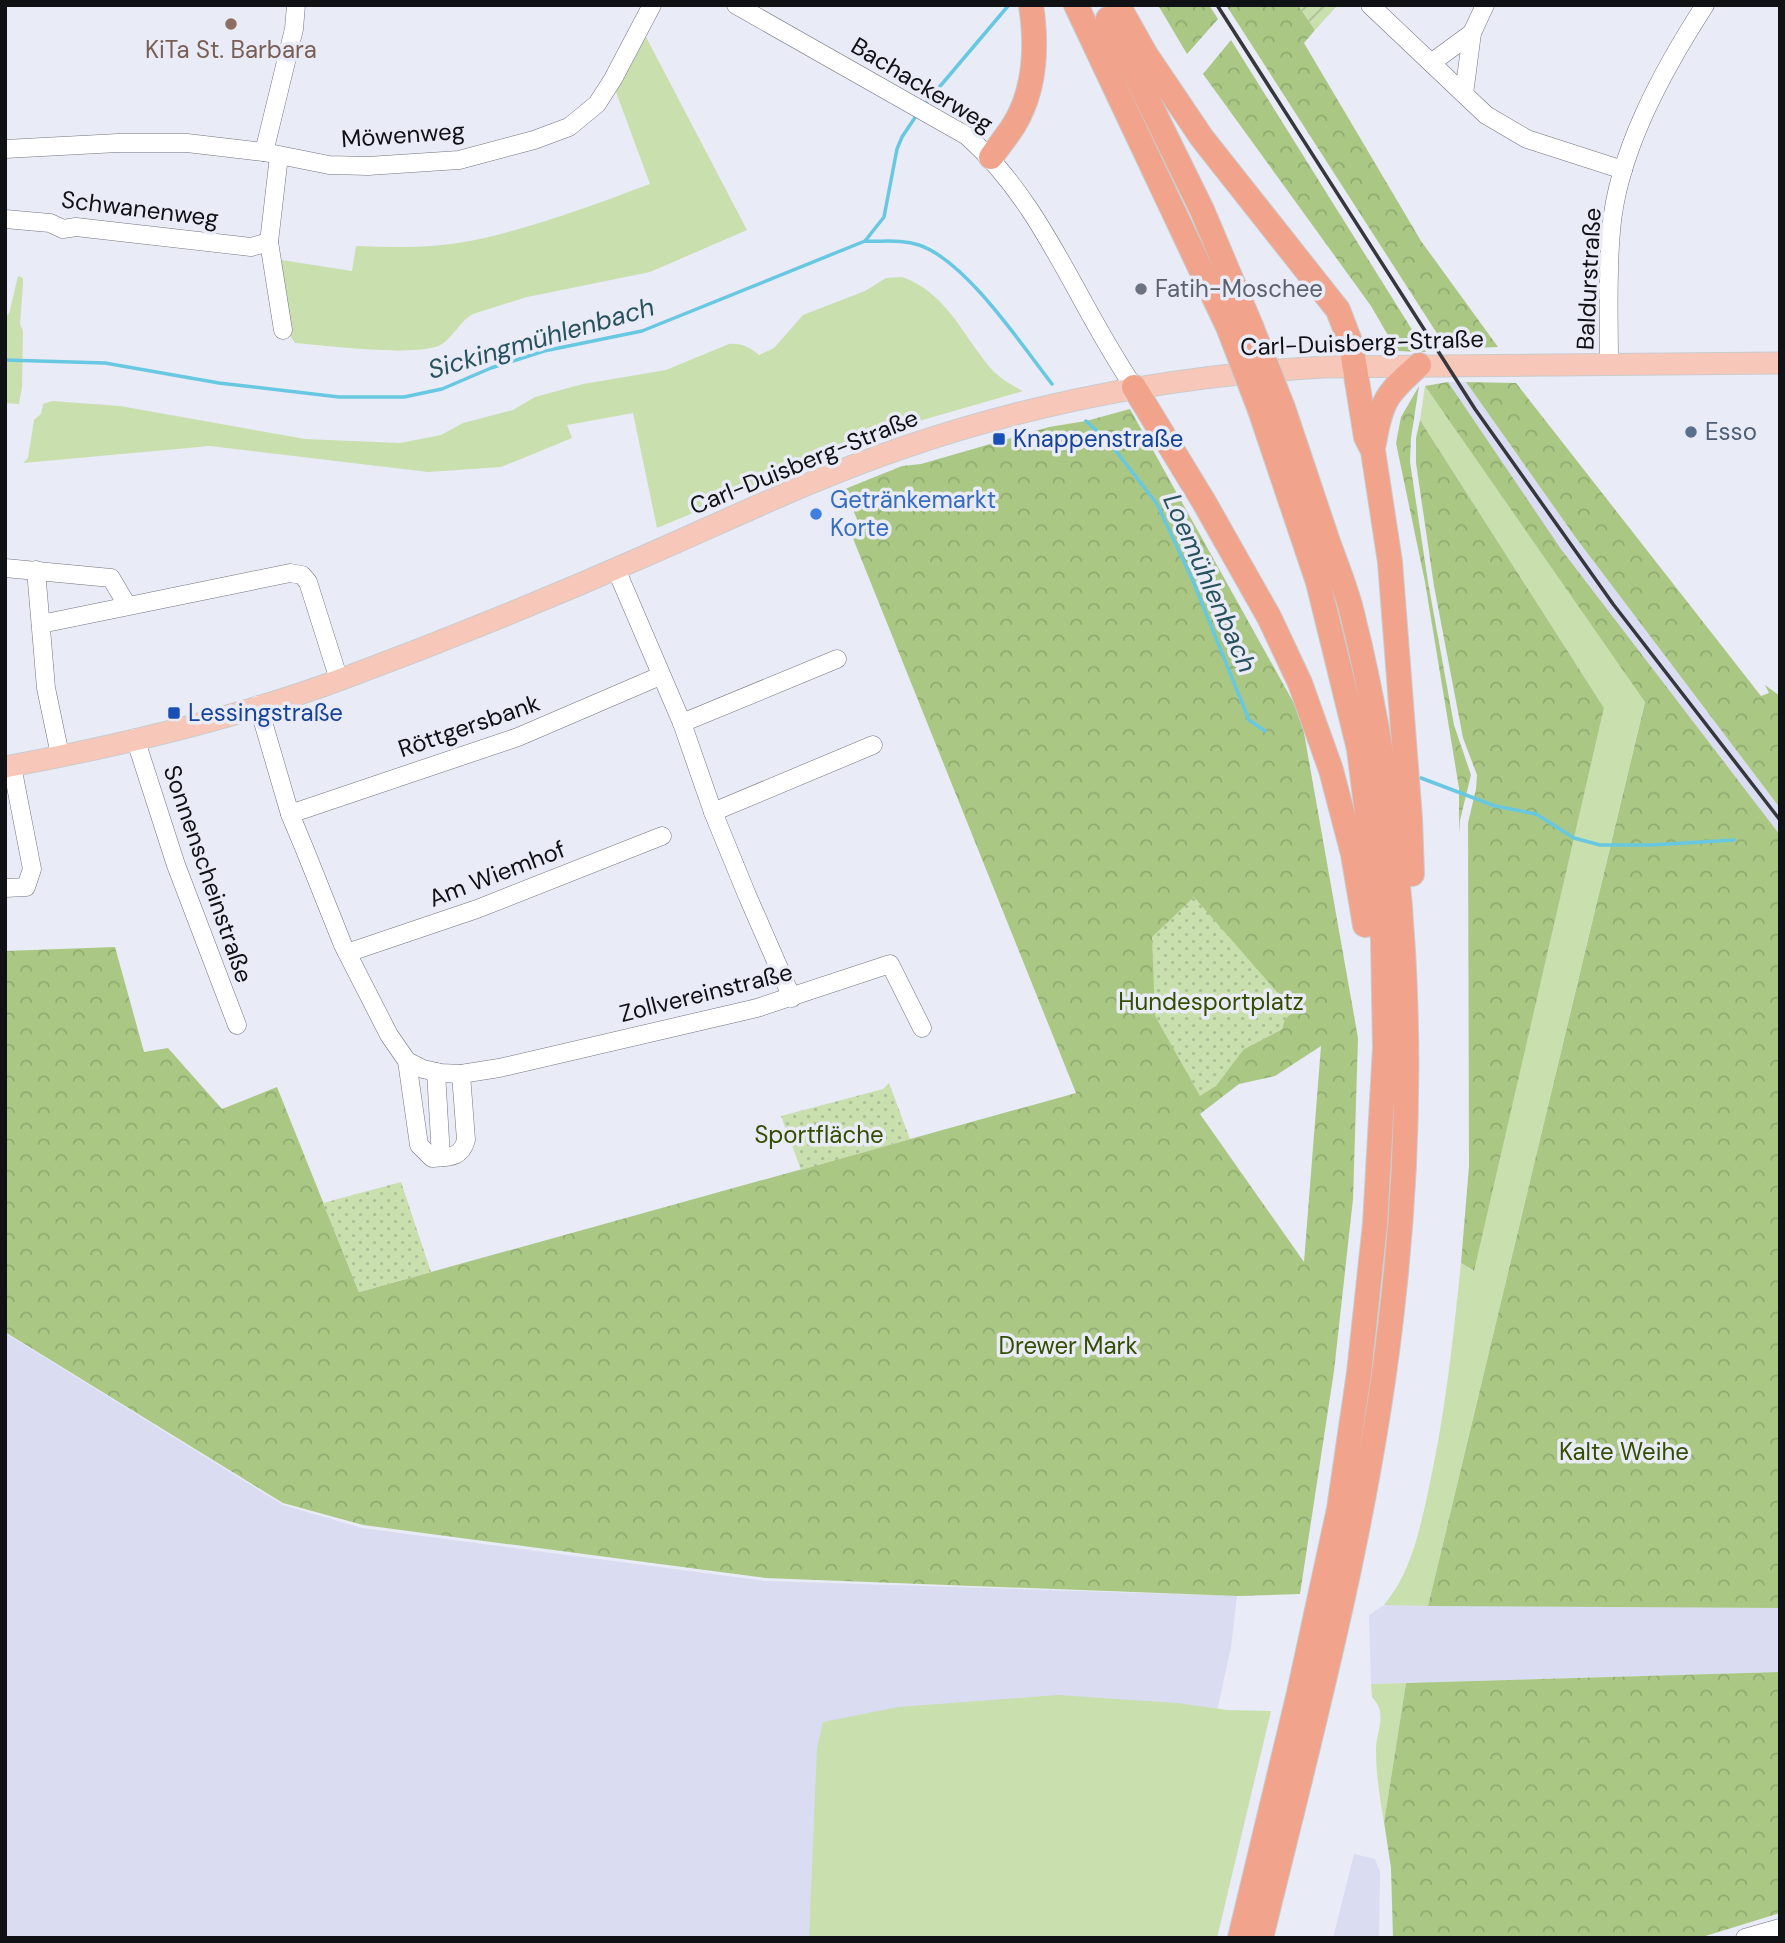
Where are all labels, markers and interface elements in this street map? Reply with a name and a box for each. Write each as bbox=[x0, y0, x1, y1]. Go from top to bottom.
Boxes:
marker: KiTa St. Barbara bbox=[223, 16, 239, 32]
street label: Bachackerweg bbox=[846, 30, 999, 139]
place label: KiTa St. Barbara bbox=[145, 34, 317, 65]
street label: Möwenweg bbox=[340, 115, 466, 154]
street label: Schwanenweg bbox=[60, 183, 221, 234]
street label: Baldurstraße bbox=[1569, 207, 1608, 351]
place label: Fatih-Moschee bbox=[1155, 273, 1323, 304]
marker: Fatih-Moschee bbox=[1133, 281, 1149, 297]
water label: Sickingmühlenbach bbox=[424, 289, 658, 387]
street label: Carl-Duisberg-Straße bbox=[1240, 323, 1484, 362]
street label: Carl-Duisberg-Straße bbox=[685, 402, 923, 522]
place label: Esso bbox=[1705, 416, 1757, 447]
place label: Knappenstraße bbox=[1013, 423, 1183, 454]
marker: Esso bbox=[1683, 424, 1699, 440]
marker: Knappenstraße bbox=[991, 431, 1007, 447]
place label: Getränkemarkt Korte bbox=[830, 484, 996, 543]
water label: Loemühlenbach bbox=[1155, 488, 1265, 678]
marker: Getränkemarkt Korte bbox=[808, 506, 824, 522]
street label: Röttgersbank bbox=[394, 687, 544, 764]
place label: Lessingstraße bbox=[188, 697, 343, 728]
marker: Lessingstraße bbox=[166, 705, 182, 721]
street label: Sonnenscheinstraße bbox=[157, 761, 260, 987]
street label: Am Wiemhof bbox=[424, 833, 570, 914]
street label: Zollvereinstraße bbox=[616, 956, 796, 1029]
park label: Hundesportplatz bbox=[1118, 986, 1304, 1017]
park label: Sportfläche bbox=[754, 1119, 884, 1150]
park label: Drewer Mark bbox=[998, 1330, 1138, 1361]
park label: Kalte Weihe bbox=[1559, 1436, 1689, 1467]

